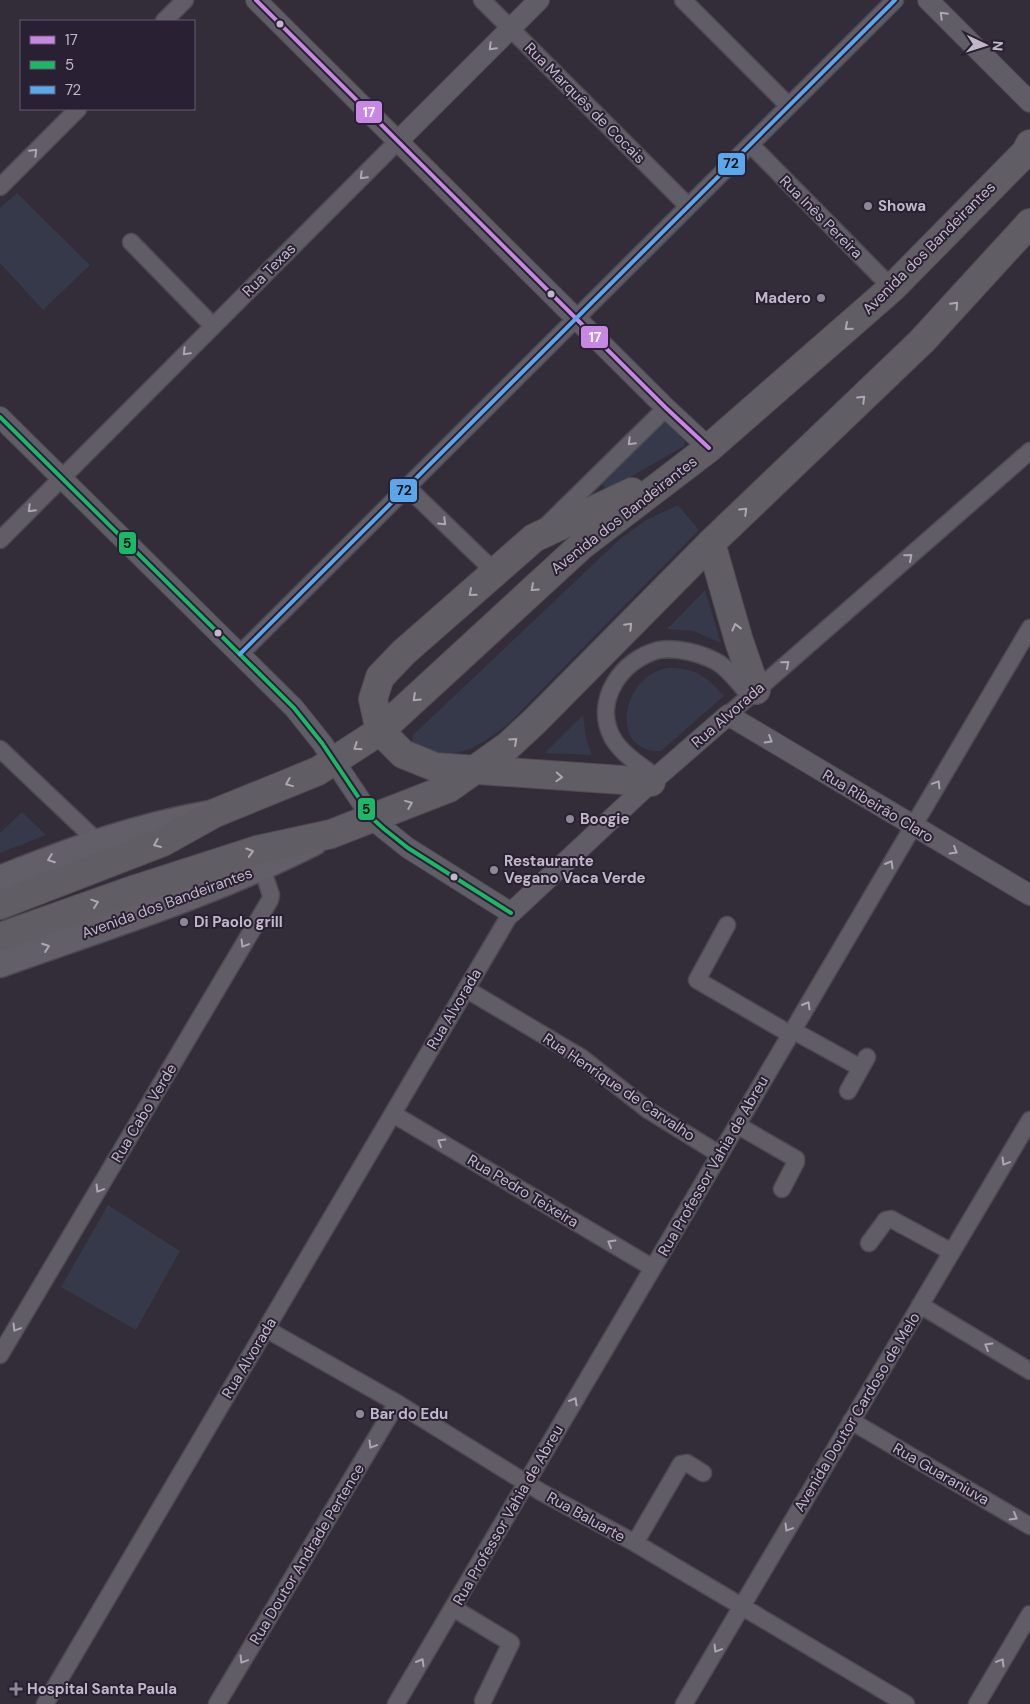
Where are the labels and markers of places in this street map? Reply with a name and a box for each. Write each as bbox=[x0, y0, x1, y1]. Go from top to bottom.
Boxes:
unlabelled marker bbox=[275, 19, 285, 29]
place label: Showa bbox=[878, 196, 926, 216]
marker: Showa bbox=[862, 200, 874, 212]
place label: Madero bbox=[755, 288, 811, 308]
unlabelled marker bbox=[546, 289, 556, 299]
marker: Madero bbox=[815, 292, 827, 304]
unlabelled marker bbox=[213, 628, 223, 638]
place label: Boogie bbox=[580, 809, 629, 829]
marker: Boogie bbox=[564, 813, 576, 825]
place label: Restaurante Vegano Vaca Verde bbox=[504, 851, 646, 888]
marker: Restaurante Vegano Vaca Verde bbox=[488, 864, 500, 876]
unlabelled marker bbox=[449, 872, 459, 882]
place label: Di Paolo grill bbox=[194, 912, 283, 932]
marker: Di Paolo grill bbox=[178, 916, 190, 928]
place label: Bar do Edu bbox=[370, 1404, 448, 1424]
marker: Bar do Edu bbox=[354, 1408, 366, 1420]
place label: Hospital Santa Paula bbox=[27, 1679, 177, 1699]
marker: Hospital Santa Paula bbox=[9, 1682, 23, 1696]

